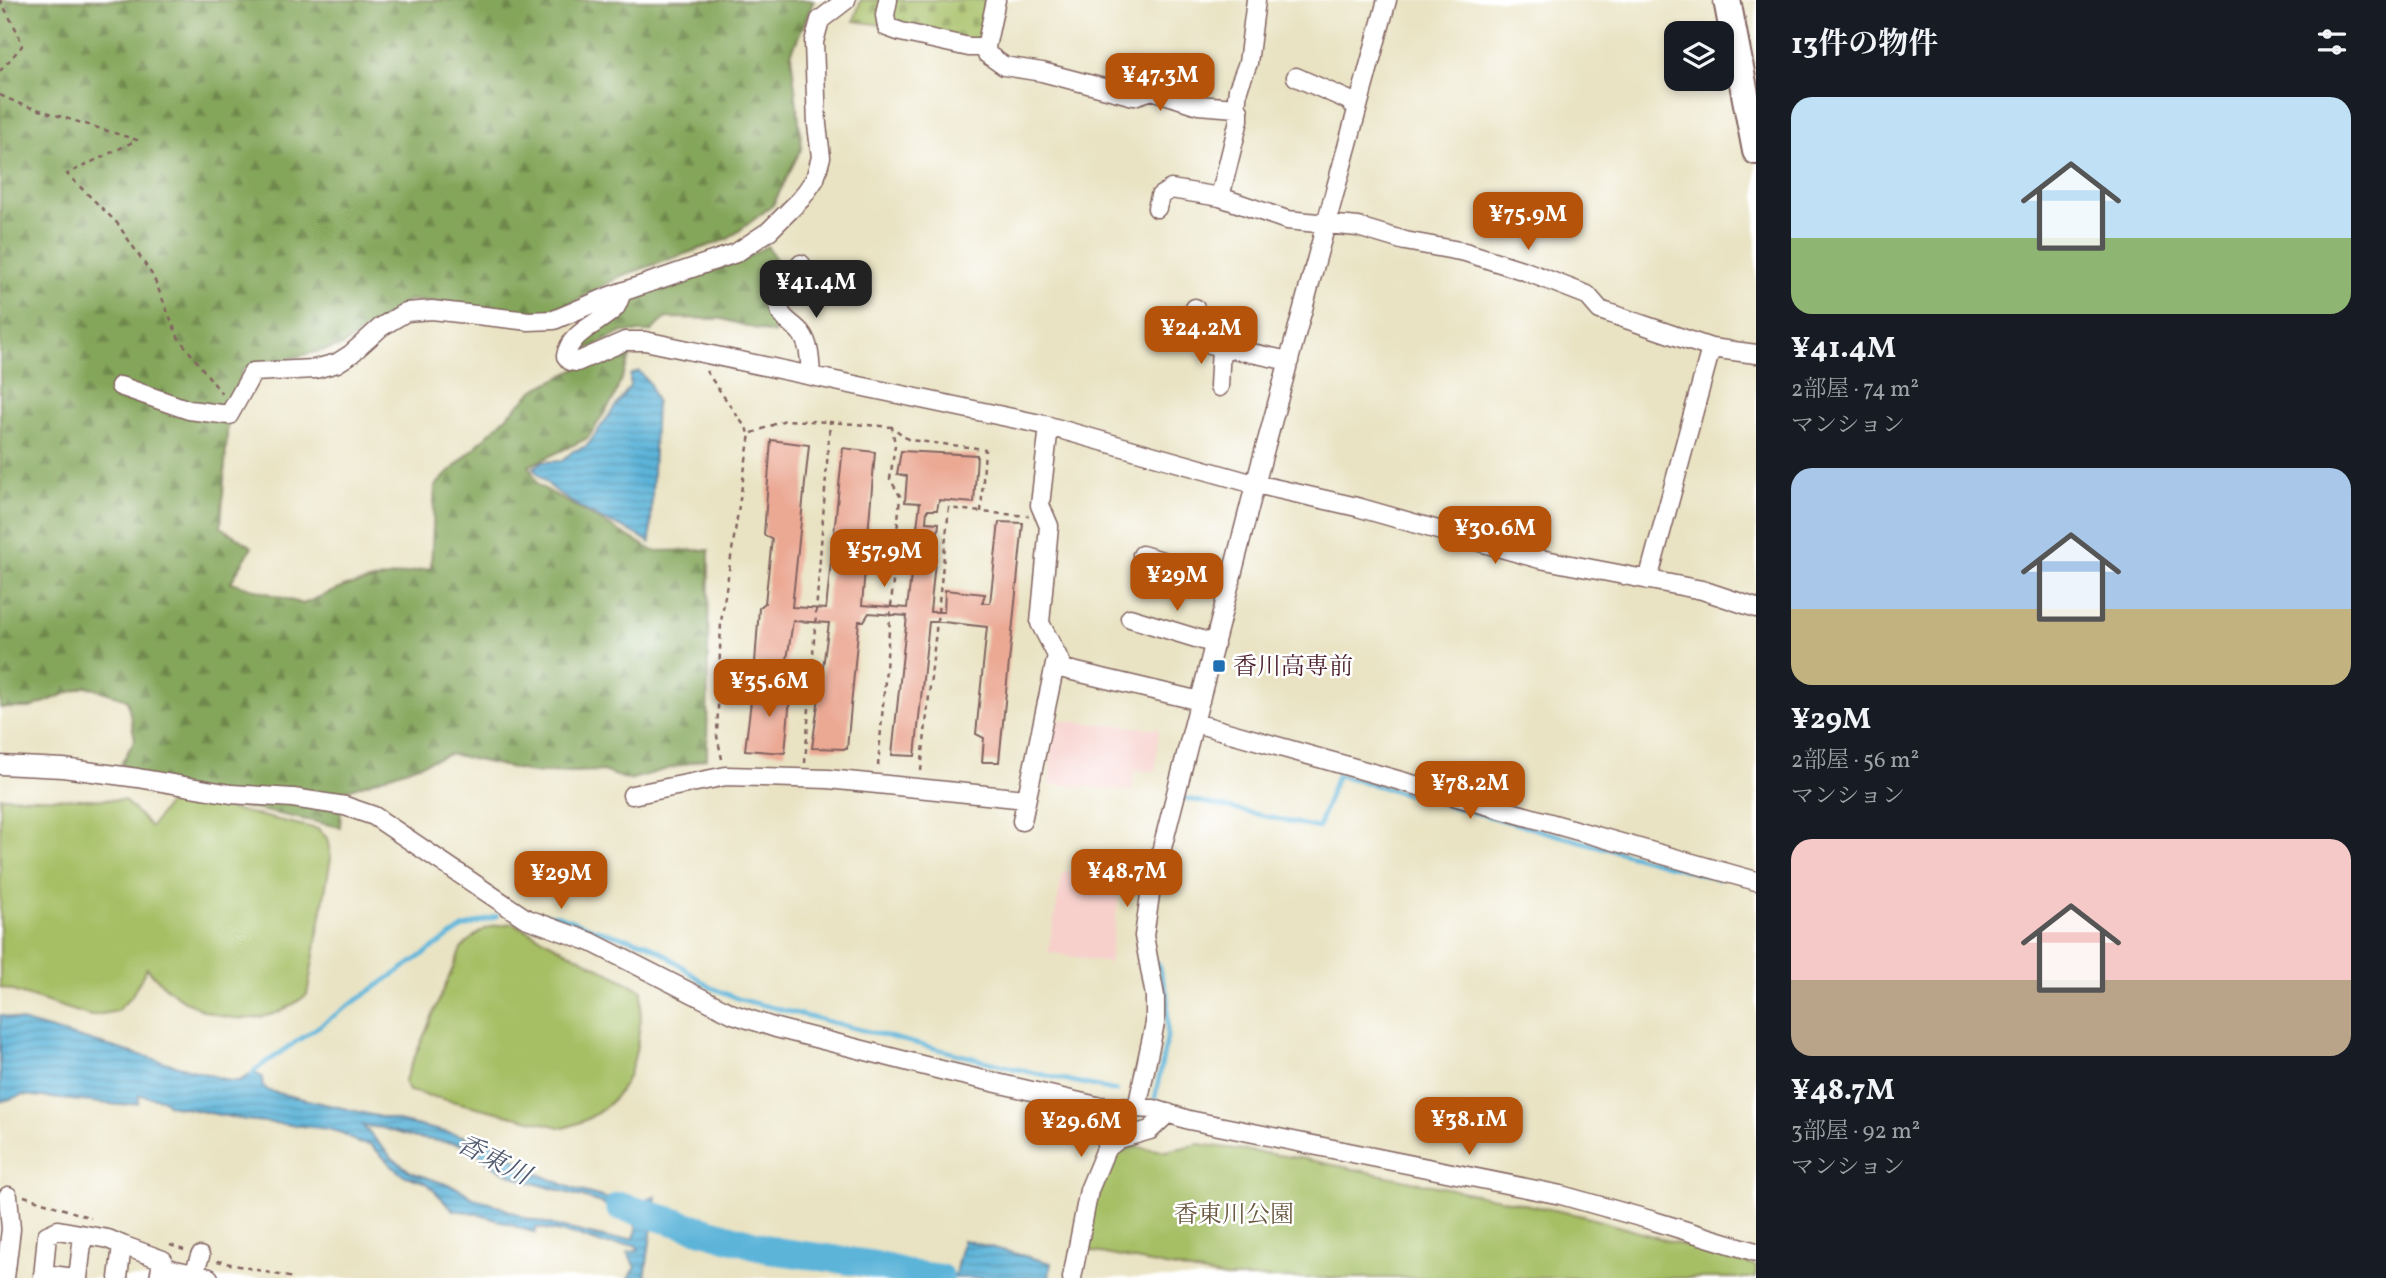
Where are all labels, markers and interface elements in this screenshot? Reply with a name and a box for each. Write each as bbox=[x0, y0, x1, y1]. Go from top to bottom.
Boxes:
map controls bbox=[1664, 21, 1734, 91]
button: layers bbox=[1664, 21, 1734, 91]
icon: filters bbox=[2313, 23, 2351, 61]
text: 13件の物件 bbox=[1791, 24, 1938, 66]
pin: ¥47.3M bbox=[1103, 54, 1217, 113]
text: ¥47.3M bbox=[1122, 60, 1198, 92]
icon: home bbox=[2008, 143, 2134, 269]
pin: ¥75.9M bbox=[1471, 192, 1585, 252]
text: ¥75.9M bbox=[1489, 199, 1567, 231]
pin: ¥41.4M bbox=[759, 260, 873, 320]
text: ¥41.4M bbox=[776, 267, 856, 299]
pin: ¥24.2M bbox=[1144, 306, 1258, 366]
text: ¥24.2M bbox=[1161, 313, 1241, 345]
text: ¥41.4M bbox=[1791, 328, 1896, 370]
text: 2部屋 · 74 m² bbox=[1791, 374, 1919, 406]
text: マンション bbox=[1791, 410, 1905, 442]
pin: ¥30.6M bbox=[1438, 506, 1552, 566]
text: ¥30.6M bbox=[1454, 513, 1536, 545]
icon: home bbox=[2008, 514, 2134, 640]
pin: ¥57.9M bbox=[827, 530, 941, 589]
text: ¥57.9M bbox=[846, 536, 922, 568]
pin: ¥29M bbox=[1136, 554, 1218, 613]
text: ¥29M bbox=[1146, 560, 1208, 592]
place label: 香川高専前 bbox=[1233, 651, 1353, 685]
marker: 香川高専前 bbox=[1211, 658, 1227, 674]
pin: ¥35.6M bbox=[712, 660, 826, 719]
text: ¥35.6M bbox=[730, 666, 808, 698]
text: ¥29M bbox=[1791, 699, 1871, 741]
text: 2部屋 · 56 m² bbox=[1791, 745, 1919, 777]
pin: ¥78.2M bbox=[1413, 762, 1527, 821]
text: ¥78.2M bbox=[1431, 768, 1509, 800]
text: マンション bbox=[1791, 781, 1905, 813]
pin: ¥48.7M bbox=[1070, 850, 1184, 909]
pin: ¥29M bbox=[520, 852, 602, 911]
text: ¥48.7M bbox=[1087, 856, 1167, 888]
text: ¥29M bbox=[530, 858, 592, 890]
icon: home bbox=[2008, 885, 2134, 1011]
text: ¥48.7M bbox=[1791, 1070, 1895, 1112]
pin: ¥38.1M bbox=[1412, 1098, 1526, 1157]
pin: ¥29.6M bbox=[1024, 1100, 1138, 1159]
text: ¥38.1M bbox=[1431, 1104, 1507, 1136]
text: ¥29.6M bbox=[1041, 1106, 1121, 1138]
text: 3部屋 · 92 m² bbox=[1791, 1116, 1920, 1148]
water label: 香東川 bbox=[450, 1127, 539, 1196]
text: マンション bbox=[1791, 1152, 1905, 1184]
park label: 香東川公園 bbox=[1174, 1199, 1294, 1233]

